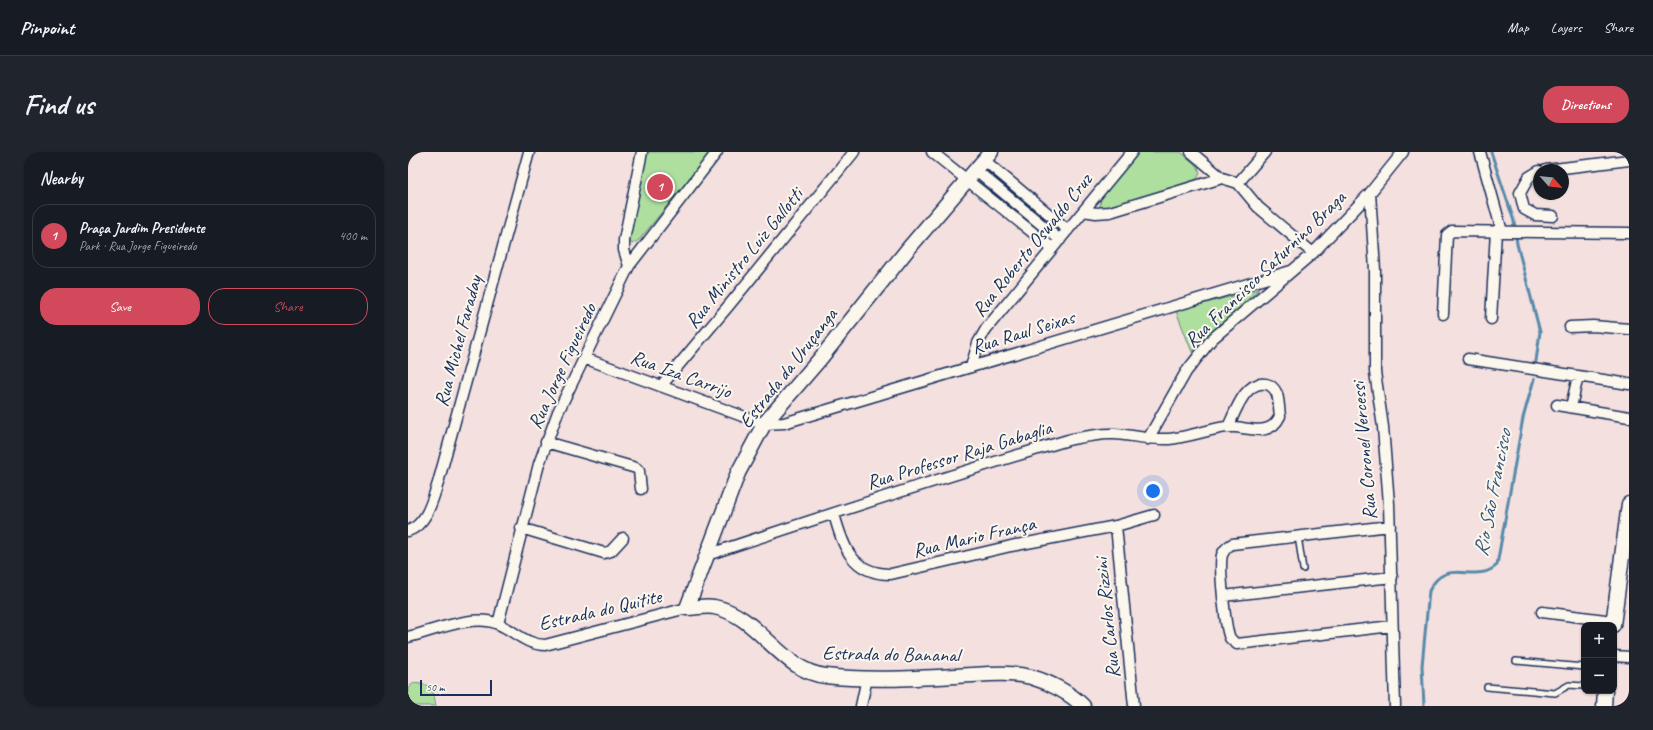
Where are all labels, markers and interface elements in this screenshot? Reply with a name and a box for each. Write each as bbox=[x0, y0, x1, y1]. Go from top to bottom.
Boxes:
text: Pinpoint bbox=[20, 16, 74, 40]
text: Map bbox=[1507, 19, 1529, 36]
text: Layers bbox=[1551, 19, 1582, 36]
text: Share bbox=[1604, 19, 1633, 36]
button: Directions bbox=[1543, 86, 1629, 123]
text: Find us bbox=[24, 87, 94, 122]
north arrow bbox=[1533, 164, 1569, 200]
street label: Rua Roberto Oswaldo Cruz bbox=[966, 167, 1099, 322]
text: Nearby bbox=[40, 168, 83, 189]
pin: 1 bbox=[647, 172, 673, 202]
street label: Rua Ministro Luiz Gallotti bbox=[680, 181, 810, 333]
street label: Rua Francisco Saturnino Braga bbox=[1179, 184, 1352, 353]
text: Praça Jardim Presidente bbox=[79, 219, 205, 238]
text: 1 bbox=[51, 228, 57, 244]
text: 400 m bbox=[339, 228, 367, 244]
text: Park · Rua Jorge Figueiredo bbox=[79, 238, 197, 254]
street label: Rua Michel Faraday bbox=[428, 271, 488, 409]
button: Save bbox=[40, 288, 200, 325]
button: Share bbox=[208, 288, 368, 325]
street label: Rua Jorge Figueiredo bbox=[522, 298, 602, 433]
street label: Estrada da Uruçanga bbox=[733, 301, 844, 433]
street label: Rua Raul Seixas bbox=[968, 304, 1080, 360]
street label: Rua Iza Carrijo bbox=[627, 344, 736, 404]
street label: Rua Coronel Vercessi bbox=[1345, 378, 1383, 521]
street label: Rua Professor Raja Gabaglia bbox=[863, 414, 1056, 495]
water label: Rio São Francisco bbox=[1467, 425, 1517, 558]
your location bbox=[1143, 481, 1163, 501]
street label: Rua Mario França bbox=[910, 510, 1039, 563]
street label: Rua Carlos Rizzini bbox=[1088, 554, 1126, 680]
street label: Estrada do Quitite bbox=[536, 583, 665, 636]
map controls bbox=[1581, 622, 1617, 694]
button: + bbox=[1581, 622, 1617, 658]
street label: Estrada do Bananal bbox=[822, 640, 963, 668]
button: − bbox=[1581, 658, 1617, 694]
scale bar bbox=[420, 678, 492, 697]
text: 50 m bbox=[426, 680, 445, 694]

